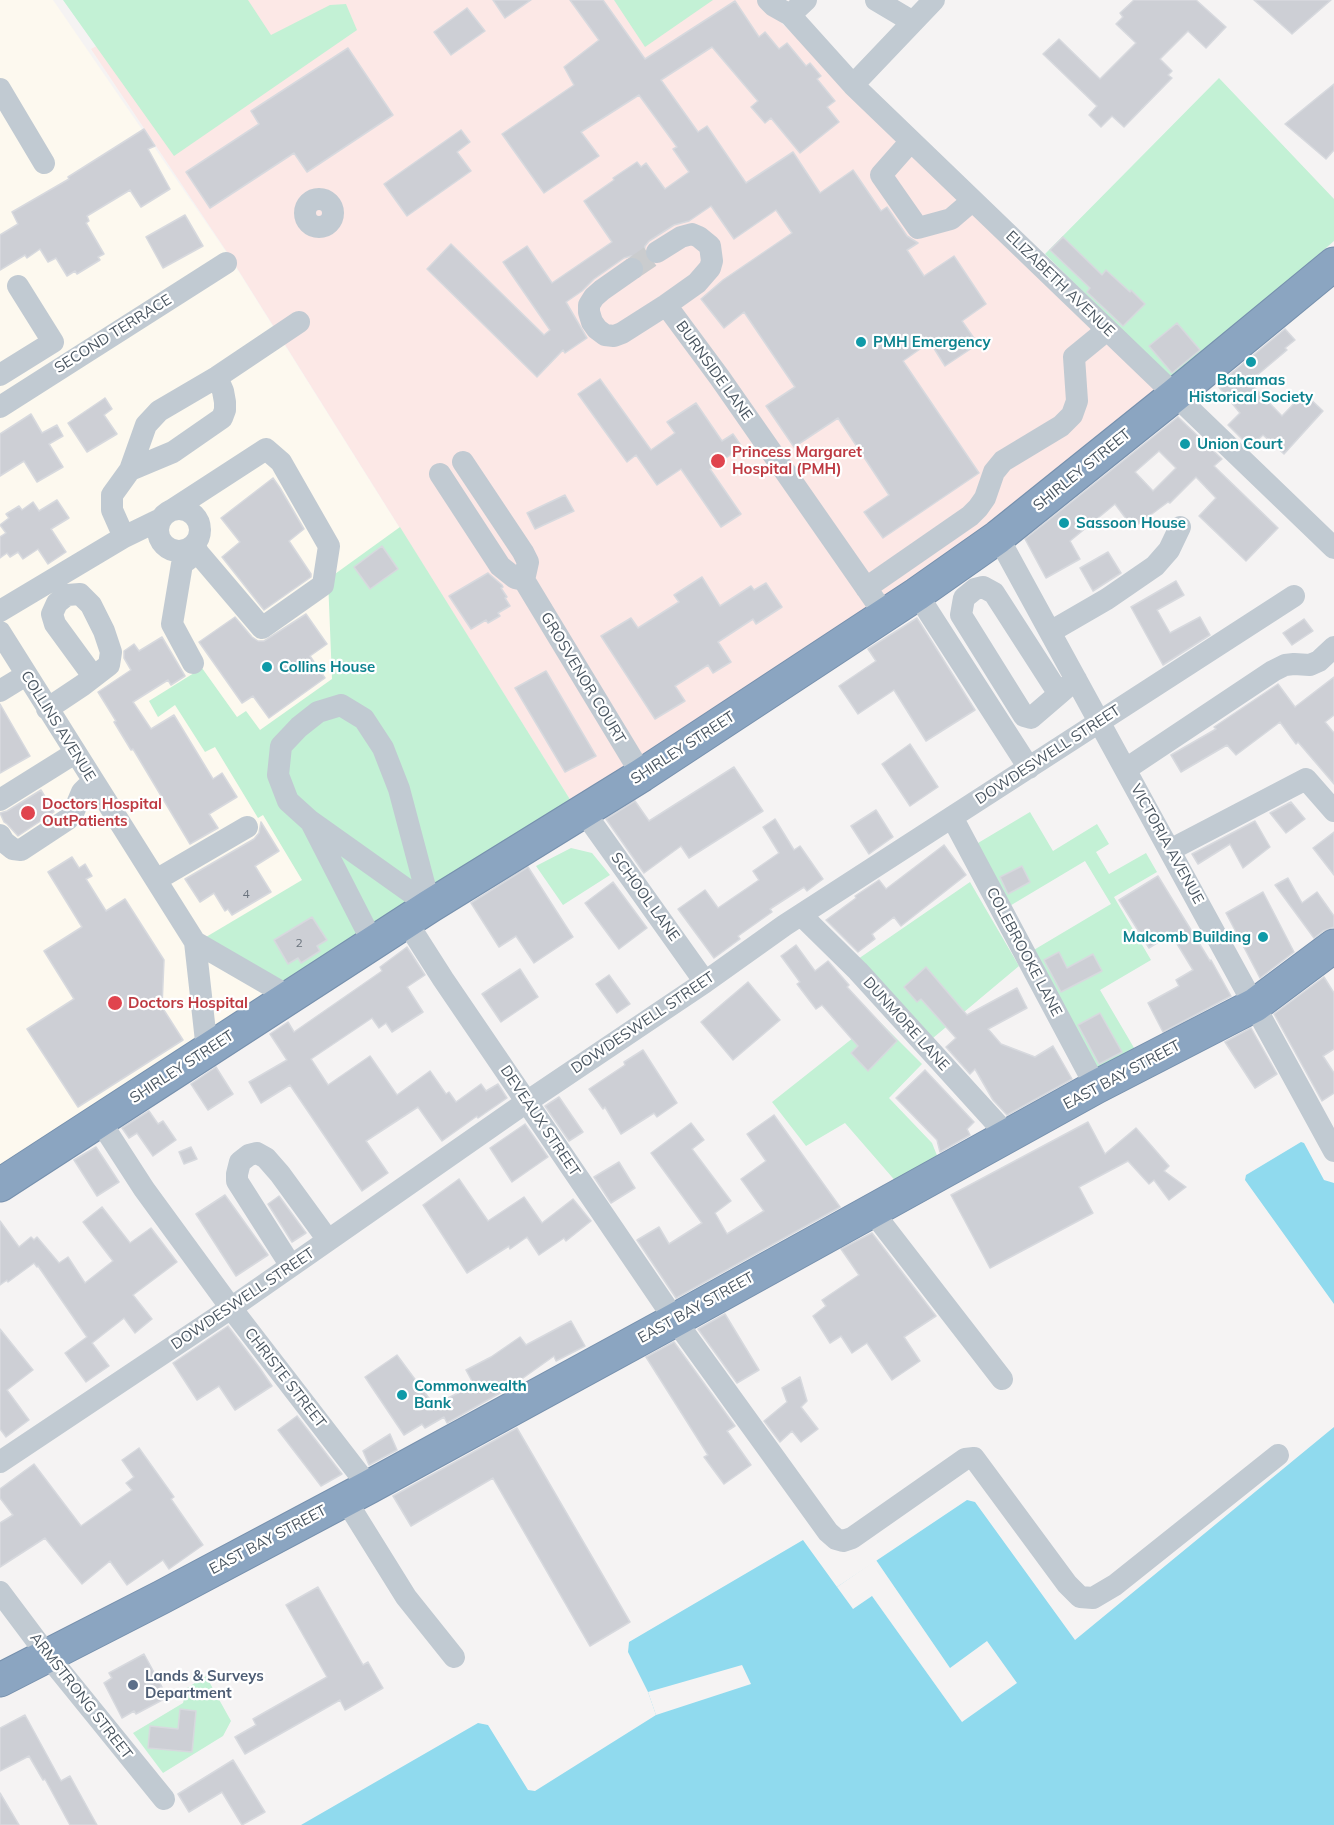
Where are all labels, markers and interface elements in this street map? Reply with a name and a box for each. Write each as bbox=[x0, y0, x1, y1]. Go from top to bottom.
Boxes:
street label: ELIZABETH AVENUE bbox=[1002, 227, 1118, 341]
street label: SECOND TERRACE bbox=[51, 291, 175, 377]
street label: BURNSIDE LANE bbox=[672, 318, 756, 424]
place label: PMH Emergency bbox=[873, 333, 991, 351]
marker: PMH Emergency bbox=[854, 335, 868, 349]
marker: Bahamas Historical Society bbox=[1244, 355, 1258, 369]
place label: Bahamas Historical Society bbox=[1189, 371, 1313, 406]
street label: SHIRLEY STREET bbox=[1030, 425, 1134, 515]
place label: Union Court bbox=[1197, 435, 1283, 453]
marker: Union Court bbox=[1178, 437, 1192, 451]
place label: Princess Margaret Hospital (PMH) bbox=[732, 443, 862, 478]
marker: Princess Margaret Hospital (PMH) bbox=[709, 452, 727, 470]
place label: Sassoon House bbox=[1076, 514, 1186, 532]
marker: Sassoon House bbox=[1057, 516, 1071, 530]
street label: GROSVENOR COURT bbox=[537, 609, 629, 747]
place label: Collins House bbox=[279, 658, 375, 676]
marker: Collins House bbox=[260, 660, 274, 674]
street label: COLLINS AVENUE bbox=[17, 668, 99, 784]
street label: DOWDESWELL STREET bbox=[972, 701, 1124, 809]
street label: SHIRLEY STREET bbox=[628, 708, 738, 788]
street label: VICTORIA AVENUE bbox=[1127, 781, 1207, 907]
place label: Doctors Hospital OutPatients bbox=[42, 795, 162, 830]
marker: Doctors Hospital OutPatients bbox=[19, 804, 37, 822]
street label: SCHOOL LANE bbox=[607, 849, 683, 945]
street label: COLEBROOKE LANE bbox=[982, 884, 1066, 1020]
house number: 4 bbox=[242, 887, 250, 901]
place label: Malcomb Building bbox=[1123, 928, 1251, 946]
marker: Malcomb Building bbox=[1256, 930, 1270, 944]
house number: 2 bbox=[295, 936, 303, 950]
street label: DOWDESWELL STREET bbox=[568, 968, 718, 1078]
street label: DUNMORE LANE bbox=[859, 973, 953, 1075]
marker: Doctors Hospital bbox=[106, 994, 124, 1012]
place label: Doctors Hospital bbox=[128, 994, 248, 1012]
street label: SHIRLEY STREET bbox=[127, 1027, 237, 1107]
street label: EAST BAY STREET bbox=[1060, 1037, 1184, 1113]
street label: DEVEAUX STREET bbox=[496, 1062, 584, 1180]
street label: DOWDESWELL STREET bbox=[168, 1244, 318, 1354]
street label: EAST BAY STREET bbox=[635, 1269, 757, 1347]
street label: CHRISTE STREET bbox=[240, 1324, 330, 1432]
place label: Commonwealth Bank bbox=[414, 1377, 527, 1412]
marker: Commonwealth Bank bbox=[395, 1388, 409, 1402]
street label: EAST BAY STREET bbox=[206, 1502, 330, 1578]
street label: ARMSTRONG STREET bbox=[26, 1629, 136, 1763]
place label: Lands & Surveys Department bbox=[145, 1667, 264, 1702]
marker: Lands & Surveys Department bbox=[126, 1678, 140, 1692]

